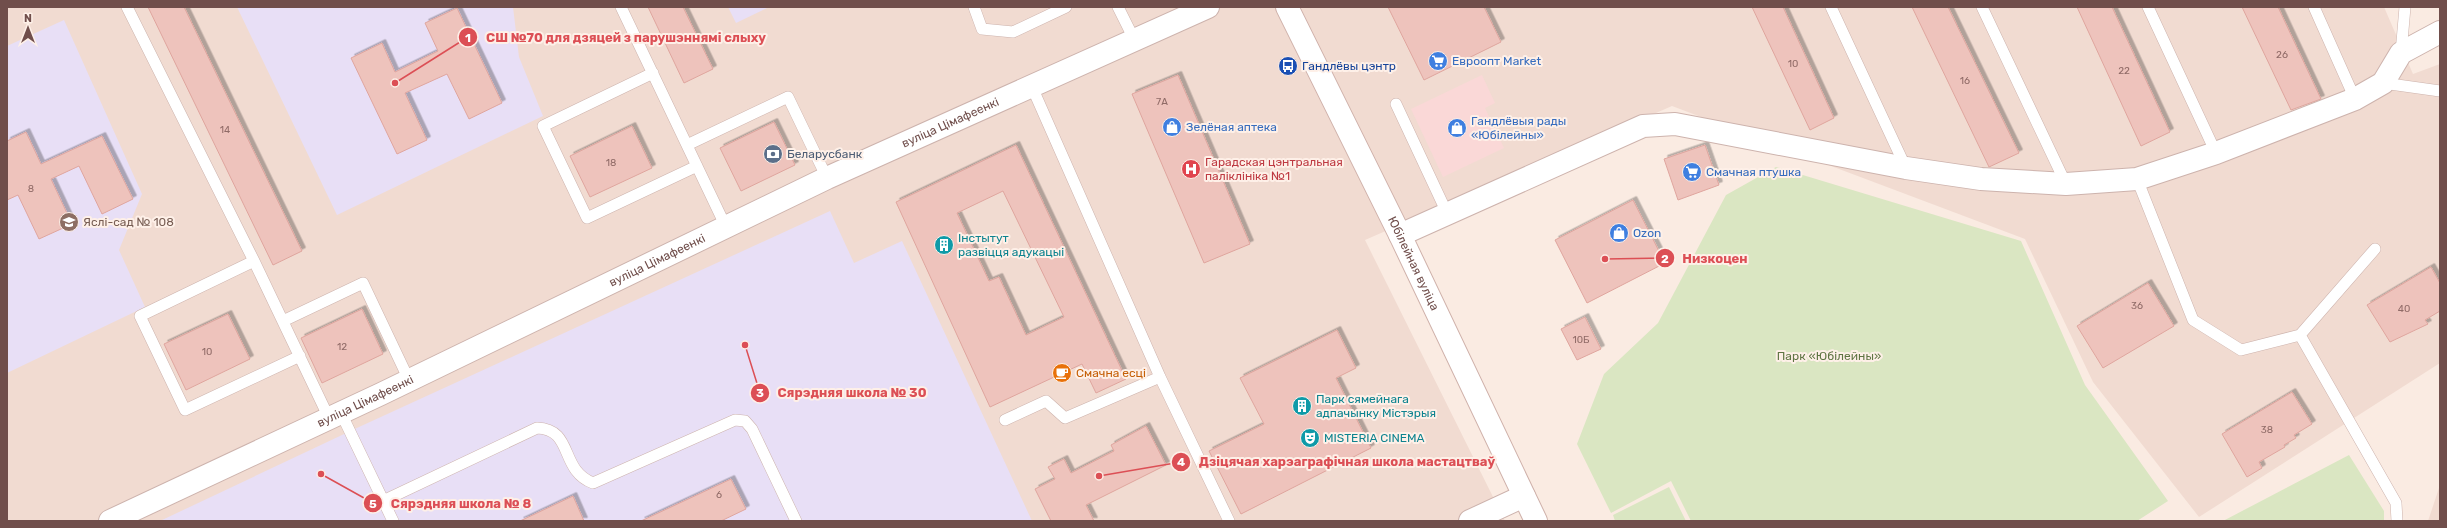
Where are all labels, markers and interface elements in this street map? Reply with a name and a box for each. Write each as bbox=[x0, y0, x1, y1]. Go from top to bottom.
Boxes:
north arrow bbox=[8, 8, 48, 48]
text: N bbox=[24, 12, 32, 25]
callout: СШ №70 для дзяцей з парушэннямі слыху bbox=[458, 25, 774, 50]
text: СШ №70 для дзяцей з парушэннямі слыху bbox=[486, 30, 766, 45]
text: 1 bbox=[465, 31, 471, 45]
house number: 26 bbox=[2276, 49, 2288, 61]
supermarket icon: Евроопт Market bbox=[1427, 50, 1449, 72]
place label: Евроопт Market bbox=[1452, 54, 1541, 68]
bus stop icon: Гандлёвы цэнтр bbox=[1277, 55, 1299, 77]
house number: 10 bbox=[1788, 58, 1798, 70]
place label: Гандлёвы цэнтр bbox=[1302, 59, 1396, 73]
house number: 22 bbox=[2118, 65, 2130, 77]
house number: 16 bbox=[1960, 75, 1970, 87]
street label: вуліца Цімафеенкі bbox=[900, 95, 1001, 151]
house number: 7А bbox=[1156, 96, 1168, 108]
place label: Гандлёвыя рады «Юбілейны» bbox=[1471, 114, 1566, 142]
shop icon: Зелёная аптека bbox=[1161, 116, 1183, 138]
shop icon: Гандлёвыя рады «Юбілейны» bbox=[1446, 117, 1468, 139]
place label: Зелёная аптека bbox=[1186, 120, 1277, 134]
house number: 14 bbox=[220, 124, 230, 136]
bank icon: Беларусбанк bbox=[762, 143, 784, 165]
place label: Беларусбанк bbox=[787, 147, 863, 161]
place label: Гарадская цэнтральная паліклініка №1 bbox=[1205, 155, 1343, 183]
house number: 18 bbox=[606, 157, 616, 169]
hospital icon: Гарадская цэнтральная паліклініка №1 bbox=[1180, 158, 1202, 180]
supermarket icon: Смачная птушка bbox=[1681, 161, 1703, 183]
place label: Смачная птушка bbox=[1706, 165, 1801, 179]
house number: 8 bbox=[28, 183, 34, 195]
school or university icon: Яслі-сад № 108 bbox=[58, 211, 80, 233]
street label: Юбілейная вуліца bbox=[1385, 214, 1442, 313]
place label: Яслі-сад № 108 bbox=[83, 215, 174, 229]
shop icon: Ozon bbox=[1608, 222, 1630, 244]
place label: Ozon bbox=[1633, 226, 1661, 240]
street label: вуліца Цімафеенкі bbox=[607, 231, 707, 290]
place label: Інстытут развіцця адукацыі bbox=[958, 231, 1064, 259]
building icon: Інстытут развіцця адукацыі bbox=[933, 234, 955, 256]
callout: Низкоцен bbox=[1655, 246, 1756, 271]
text: Низкоцен bbox=[1682, 251, 1748, 266]
text: 2 bbox=[1661, 252, 1669, 266]
house number: 36 bbox=[2131, 300, 2143, 312]
house number: 40 bbox=[2398, 303, 2410, 315]
house number: 10Б bbox=[1572, 334, 1590, 346]
house number: 12 bbox=[337, 341, 347, 353]
house number: 10 bbox=[202, 346, 212, 358]
park label: Парк «Юбілейны» bbox=[1777, 349, 1881, 363]
cafe icon: Смачна есцi bbox=[1051, 362, 1073, 384]
place label: Смачна есцi bbox=[1076, 366, 1146, 380]
street label: вуліца Цімафеенкі bbox=[315, 372, 416, 430]
callout: Сярэдняя школа № 30 bbox=[750, 380, 935, 405]
text: Сярэдняя школа № 30 bbox=[777, 385, 927, 400]
text: 3 bbox=[756, 386, 764, 400]
place label: Парк сямейнага адпачынку Містэрыя bbox=[1316, 392, 1436, 420]
building icon: Парк сямейнага адпачынку Містэрыя bbox=[1291, 395, 1313, 417]
house number: 38 bbox=[2261, 424, 2273, 436]
theatre icon: MISTERIA CINEMA bbox=[1299, 427, 1321, 449]
place label: MISTERIA CINEMA bbox=[1324, 431, 1425, 445]
callout: Дзіцячая харэаграфічная школа мастацтваў bbox=[1171, 449, 1503, 474]
text: Дзіцячая харэаграфічная школа мастацтваў bbox=[1199, 454, 1495, 469]
text: 4 bbox=[1177, 455, 1185, 469]
house number: 6 bbox=[716, 489, 722, 501]
callout: Сярэдняя школа № 8 bbox=[363, 491, 539, 516]
text: Сярэдняя школа № 8 bbox=[391, 496, 531, 511]
text: 5 bbox=[369, 497, 377, 511]

